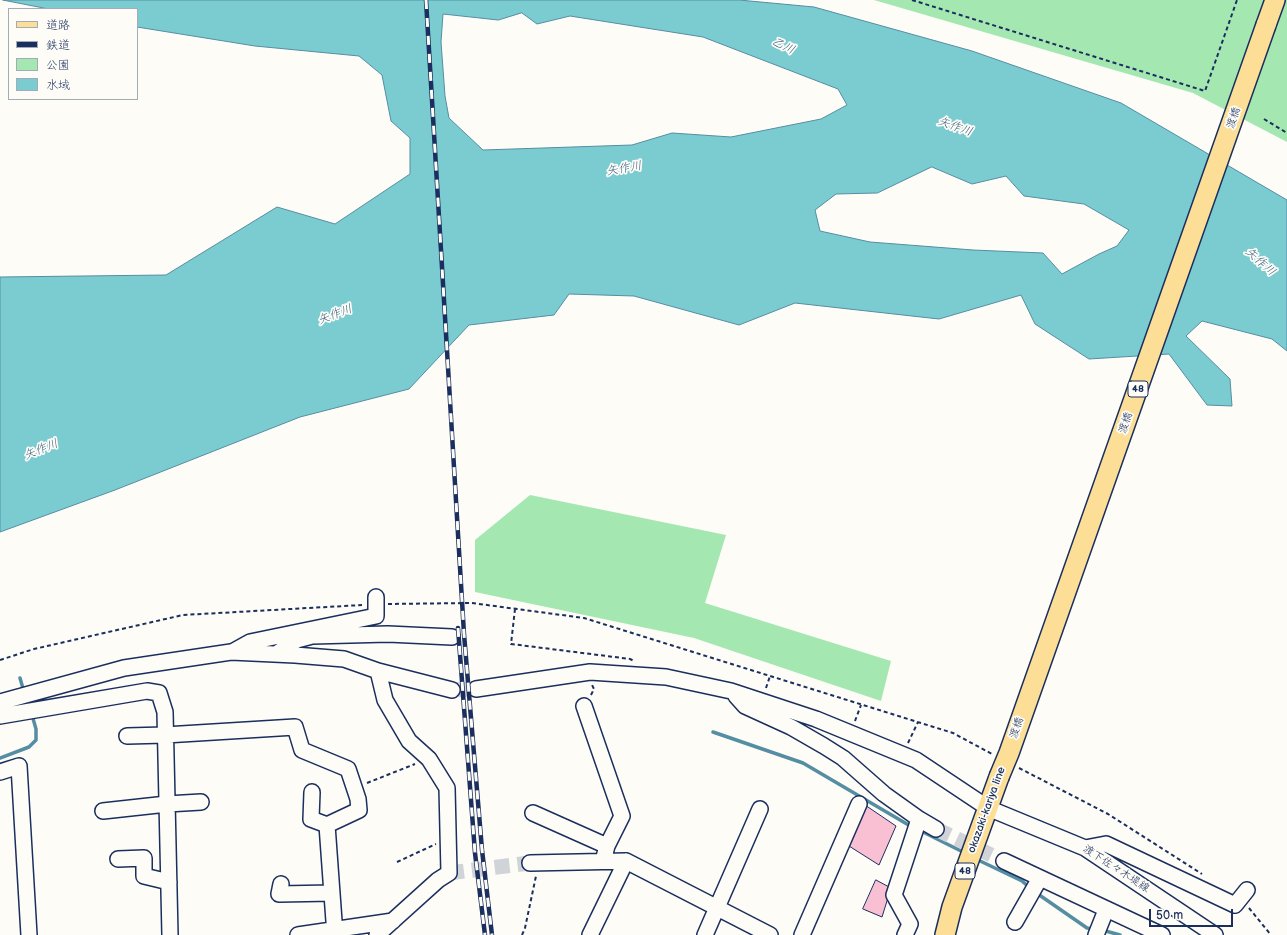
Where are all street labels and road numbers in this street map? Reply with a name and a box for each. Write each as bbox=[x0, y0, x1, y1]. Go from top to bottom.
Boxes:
street label: 渡橋 bbox=[1224, 105, 1244, 131]
road number: 48 bbox=[1128, 381, 1148, 397]
street label: 渡橋 bbox=[1116, 410, 1136, 436]
street label: 渡橋 bbox=[1007, 715, 1027, 741]
street label: okazaki-kariya line bbox=[965, 765, 1009, 855]
street label: 渡下佐々木堤線 bbox=[1080, 842, 1152, 896]
road number: 48 bbox=[955, 863, 975, 879]

